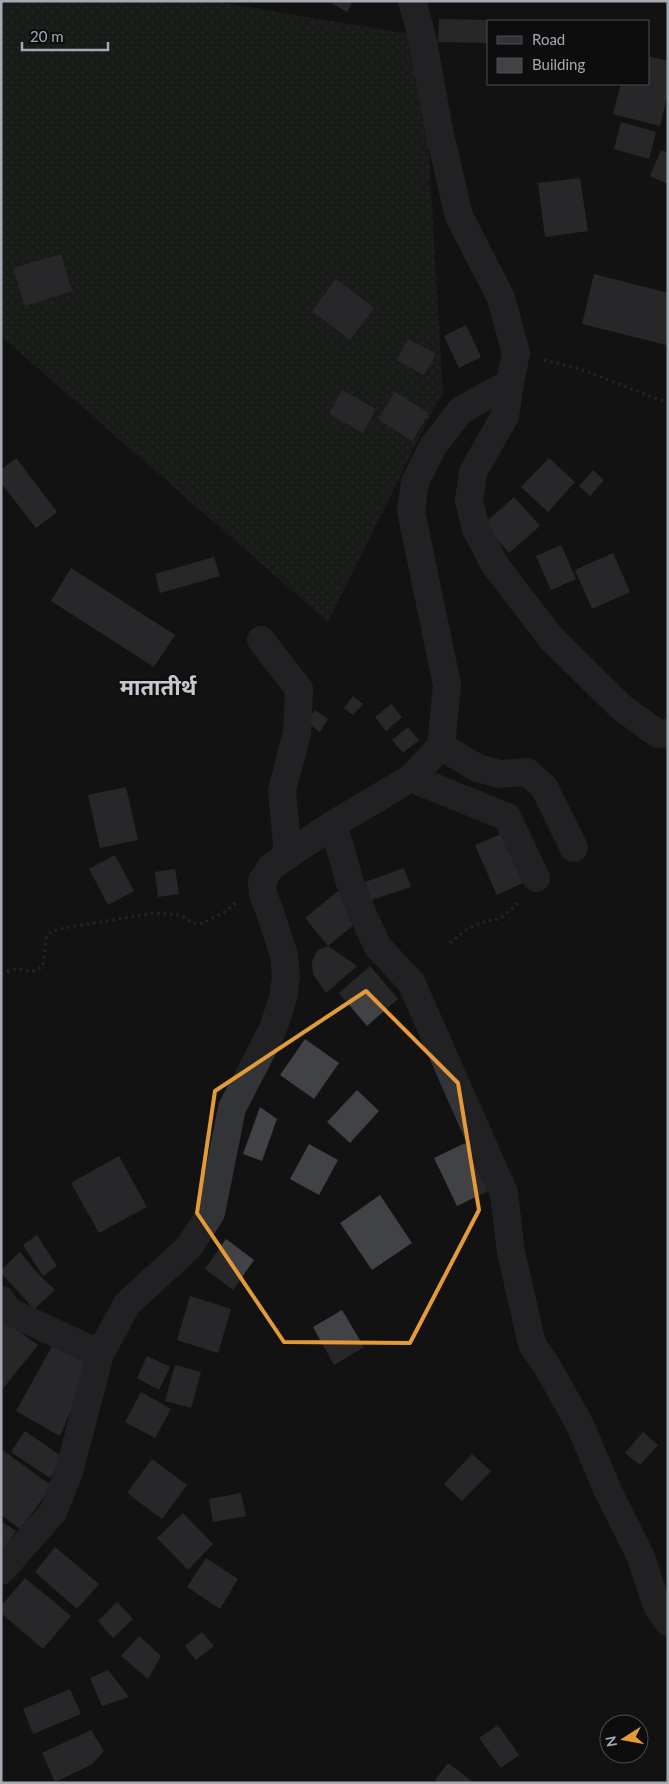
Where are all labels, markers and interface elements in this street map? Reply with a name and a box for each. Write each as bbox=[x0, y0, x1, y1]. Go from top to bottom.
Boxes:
scale bar bbox=[22, 20, 109, 52]
legend bbox=[487, 20, 649, 85]
text: 20 m bbox=[30, 27, 64, 45]
text: Road bbox=[532, 30, 565, 48]
text: Building bbox=[532, 55, 585, 73]
district label: मातातीर्थ bbox=[120, 673, 197, 700]
north arrow bbox=[599, 1714, 649, 1764]
text: N bbox=[601, 1735, 620, 1748]

